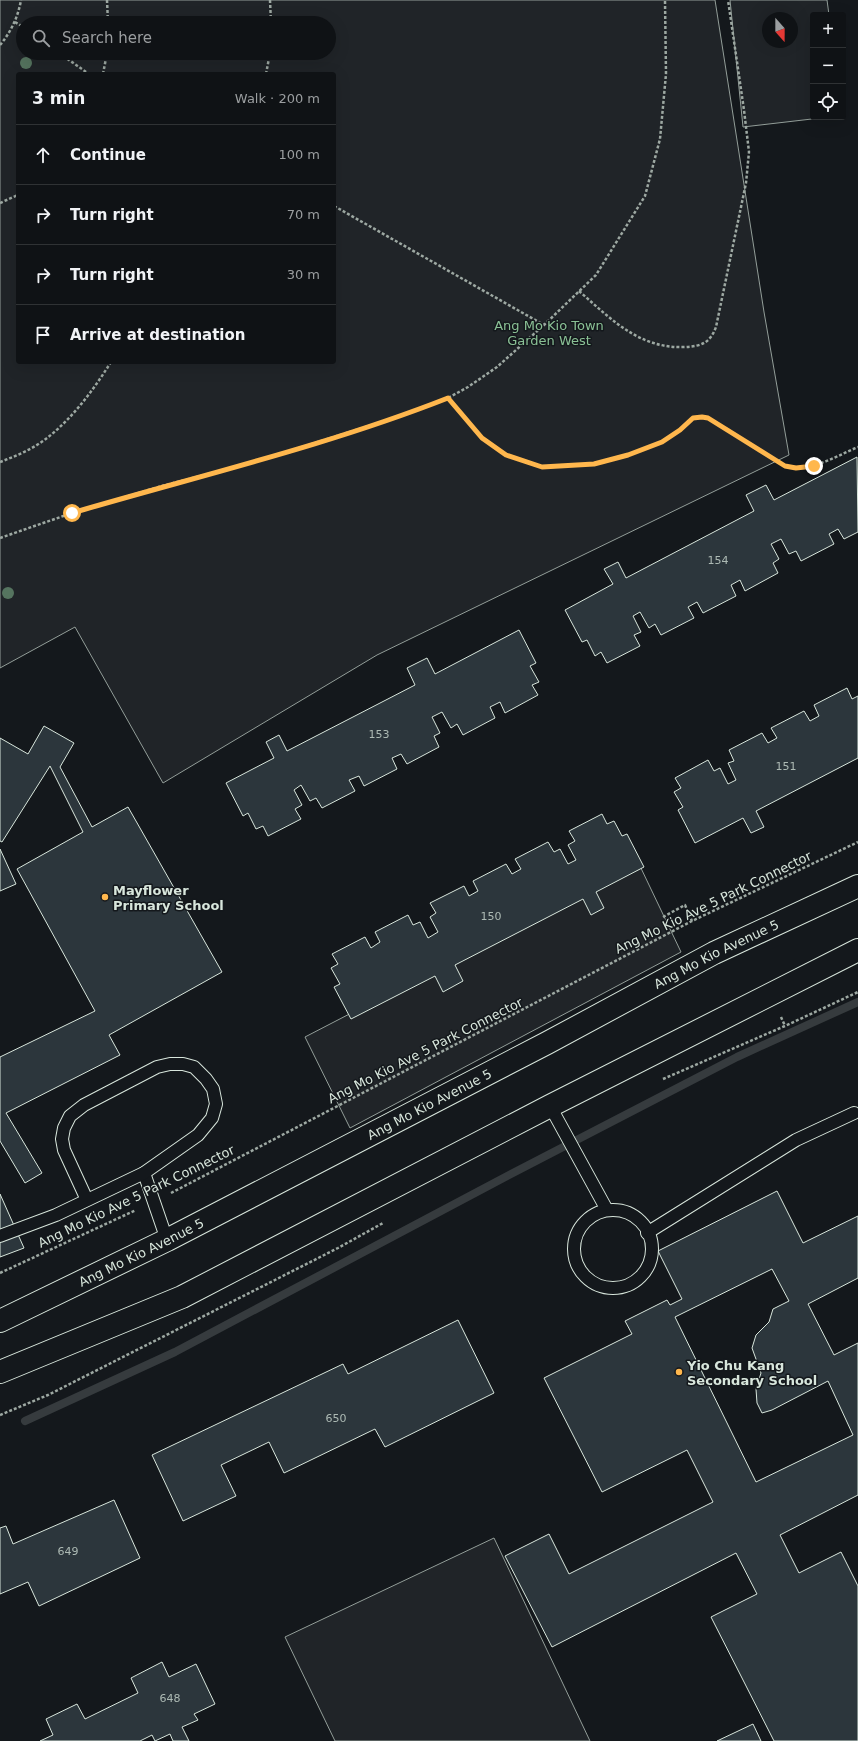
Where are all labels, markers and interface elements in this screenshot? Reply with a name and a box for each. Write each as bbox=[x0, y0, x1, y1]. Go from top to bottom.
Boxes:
north arrow bbox=[762, 12, 798, 48]
map controls bbox=[810, 12, 846, 120]
button: + bbox=[810, 12, 846, 48]
search box bbox=[16, 16, 336, 60]
icon: search bbox=[30, 27, 52, 49]
text: Search here bbox=[62, 29, 152, 47]
button: − bbox=[810, 48, 846, 84]
button: locate bbox=[810, 84, 846, 120]
text: 3 min bbox=[32, 88, 85, 108]
text: Walk · 200 m bbox=[235, 91, 320, 106]
icon: ahead bbox=[32, 144, 54, 166]
text: Continue bbox=[70, 146, 146, 164]
text: 100 m bbox=[278, 147, 320, 162]
icon: right bbox=[32, 204, 54, 226]
text: Turn right bbox=[70, 206, 154, 224]
text: 70 m bbox=[287, 207, 320, 222]
icon: right bbox=[32, 264, 54, 286]
text: Turn right bbox=[70, 266, 154, 284]
text: 30 m bbox=[287, 267, 320, 282]
park label: Ang Mo Kio Town Garden West bbox=[494, 318, 604, 348]
icon: arrive bbox=[32, 324, 54, 346]
text: Arrive at destination bbox=[70, 326, 245, 344]
route end bbox=[805, 457, 823, 475]
route start bbox=[63, 504, 81, 522]
house number: 154 bbox=[708, 554, 729, 567]
house number: 153 bbox=[369, 728, 390, 741]
house number: 151 bbox=[776, 760, 797, 773]
street label: Ang Mo Kio Ave 5 Park Connector bbox=[613, 848, 814, 957]
place label: Mayflower Primary School bbox=[113, 883, 224, 913]
marker: Mayflower Primary School bbox=[100, 892, 110, 902]
house number: 150 bbox=[481, 910, 502, 923]
street label: Ang Mo Kio Avenue 5 bbox=[651, 917, 781, 992]
street label: Ang Mo Kio Ave 5 Park Connector bbox=[325, 994, 526, 1106]
street label: Ang Mo Kio Avenue 5 bbox=[365, 1066, 494, 1143]
street label: Ang Mo Kio Ave 5 Park Connector bbox=[36, 1142, 237, 1251]
street label: Ang Mo Kio Avenue 5 bbox=[76, 1215, 207, 1290]
place label: Yio Chu Kang Secondary School bbox=[686, 1358, 817, 1388]
marker: Yio Chu Kang Secondary School bbox=[674, 1367, 684, 1377]
house number: 650 bbox=[326, 1412, 347, 1425]
house number: 649 bbox=[58, 1545, 79, 1558]
house number: 648 bbox=[160, 1692, 181, 1705]

